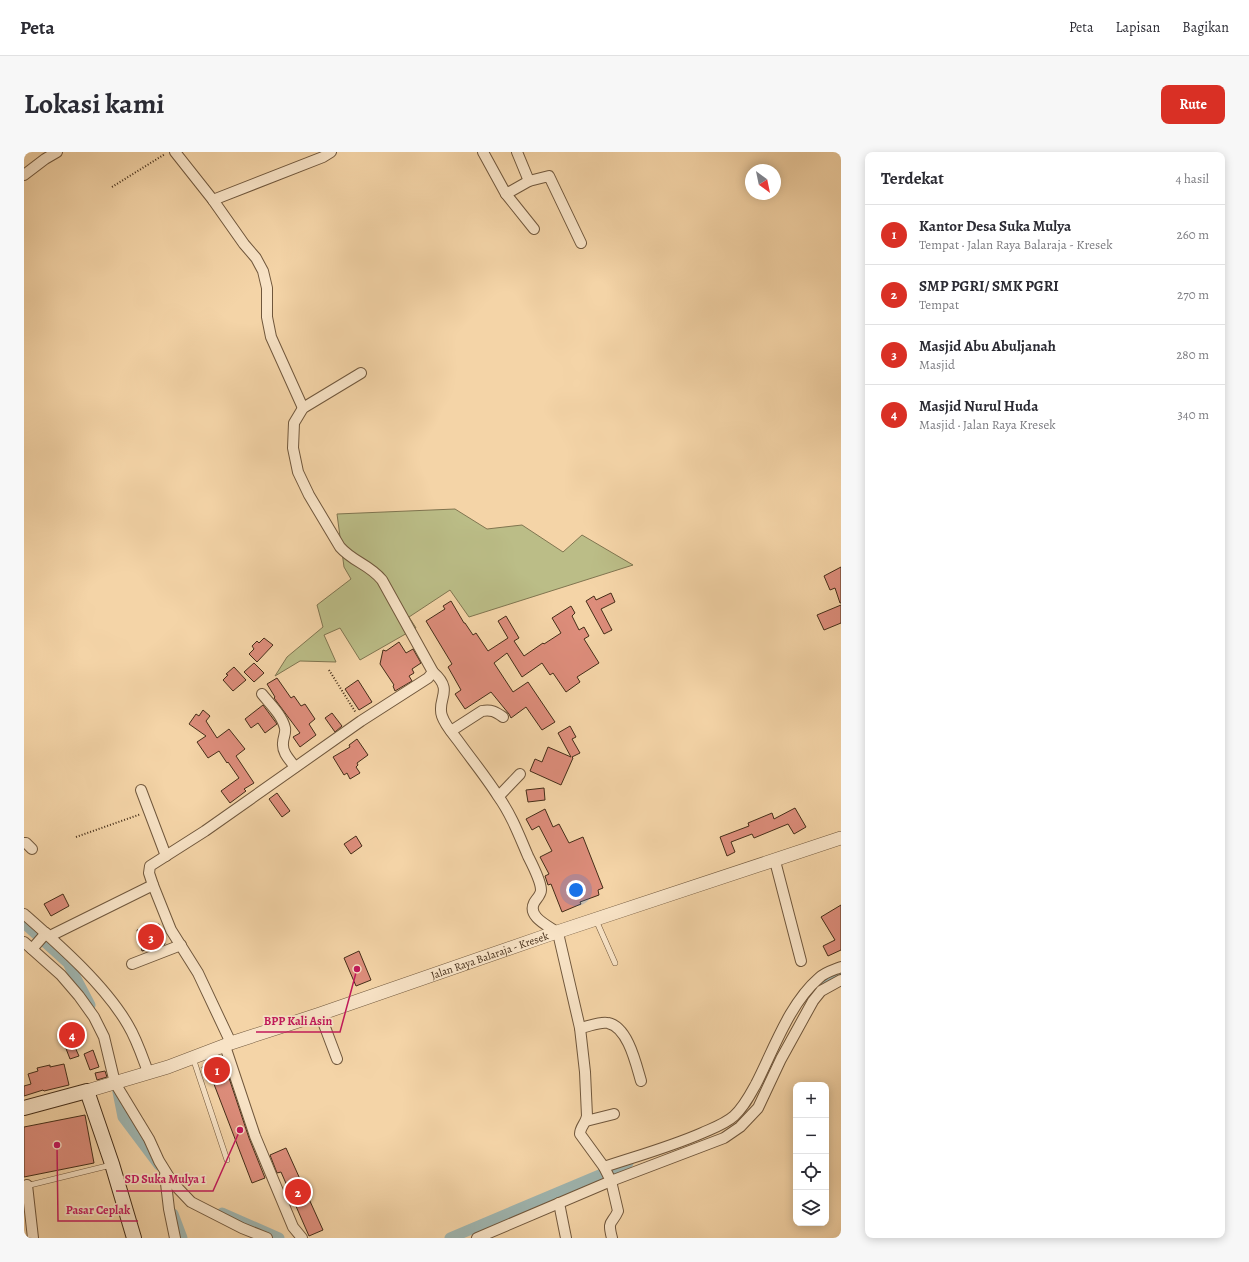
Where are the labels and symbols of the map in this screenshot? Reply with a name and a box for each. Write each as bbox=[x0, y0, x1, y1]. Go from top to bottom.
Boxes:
north arrow bbox=[745, 164, 781, 200]
your location bbox=[566, 880, 586, 900]
pin: 3 bbox=[138, 922, 164, 952]
street label: Jalan Raya Balaraja - Kresek bbox=[429, 928, 551, 983]
callout: BPP Kali Asin bbox=[256, 1008, 340, 1032]
text: BPP Kali Asin bbox=[264, 1013, 332, 1029]
pin: 4 bbox=[59, 1020, 85, 1050]
pin: 1 bbox=[204, 1055, 230, 1085]
callout: SD Suka Mulya 1 bbox=[116, 1167, 213, 1191]
text: SD Suka Mulya 1 bbox=[124, 1171, 206, 1187]
pin: 2 bbox=[285, 1177, 311, 1207]
callout: Pasar Ceplak bbox=[58, 1197, 138, 1221]
text: Pasar Ceplak bbox=[66, 1202, 131, 1218]

